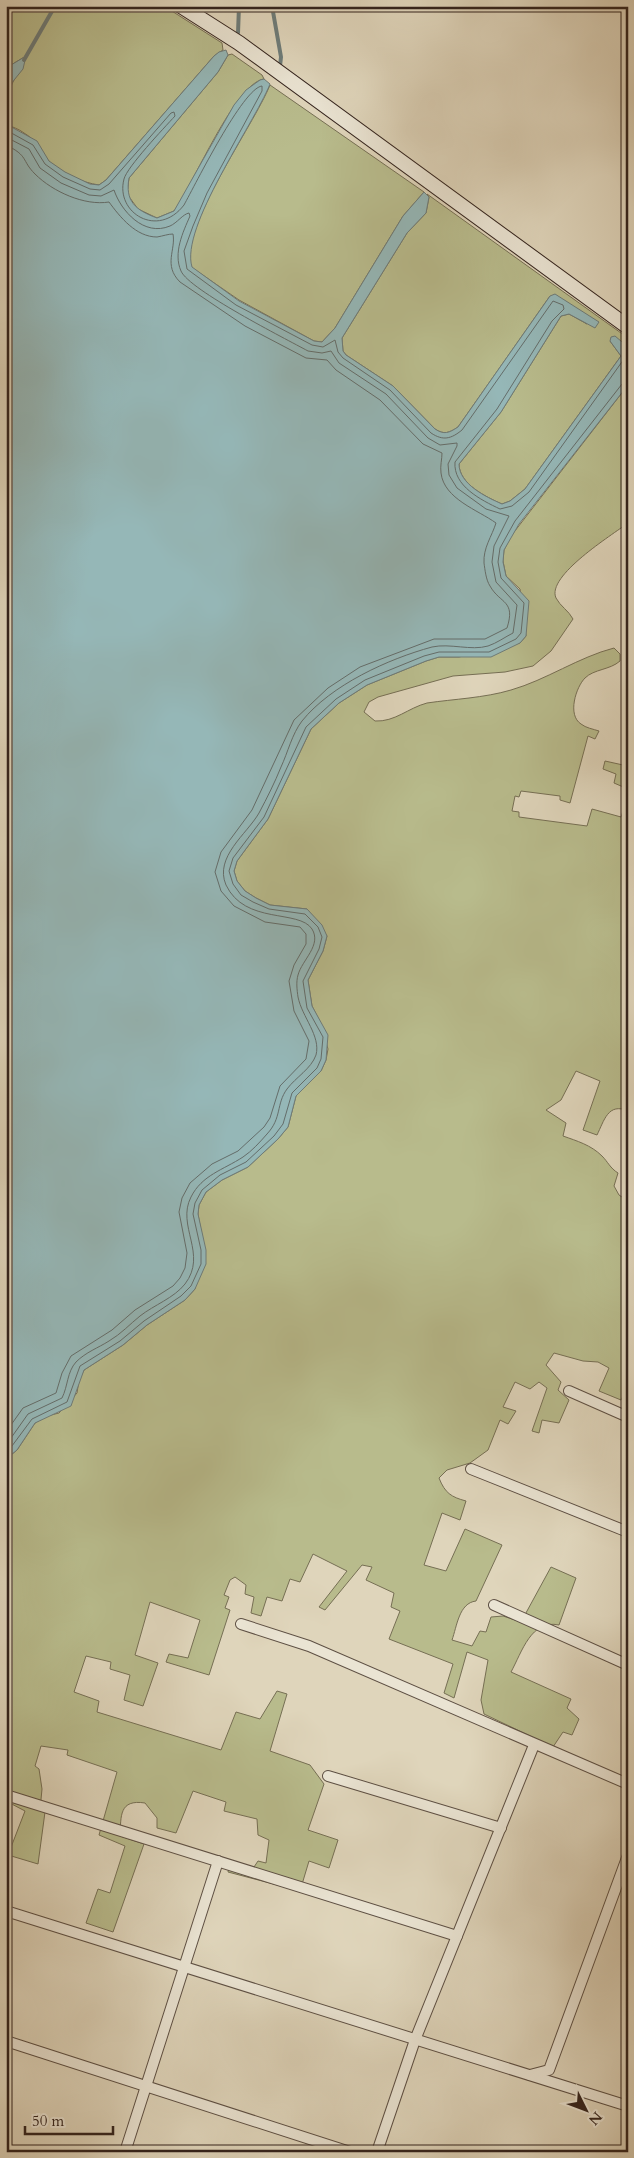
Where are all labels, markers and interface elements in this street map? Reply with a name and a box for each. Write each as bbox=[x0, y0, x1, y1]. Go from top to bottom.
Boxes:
north arrow bbox=[562, 2086, 612, 2136]
scale bar bbox=[25, 2103, 112, 2135]
text: N bbox=[584, 2107, 606, 2129]
text: 50 m bbox=[32, 2111, 64, 2131]

